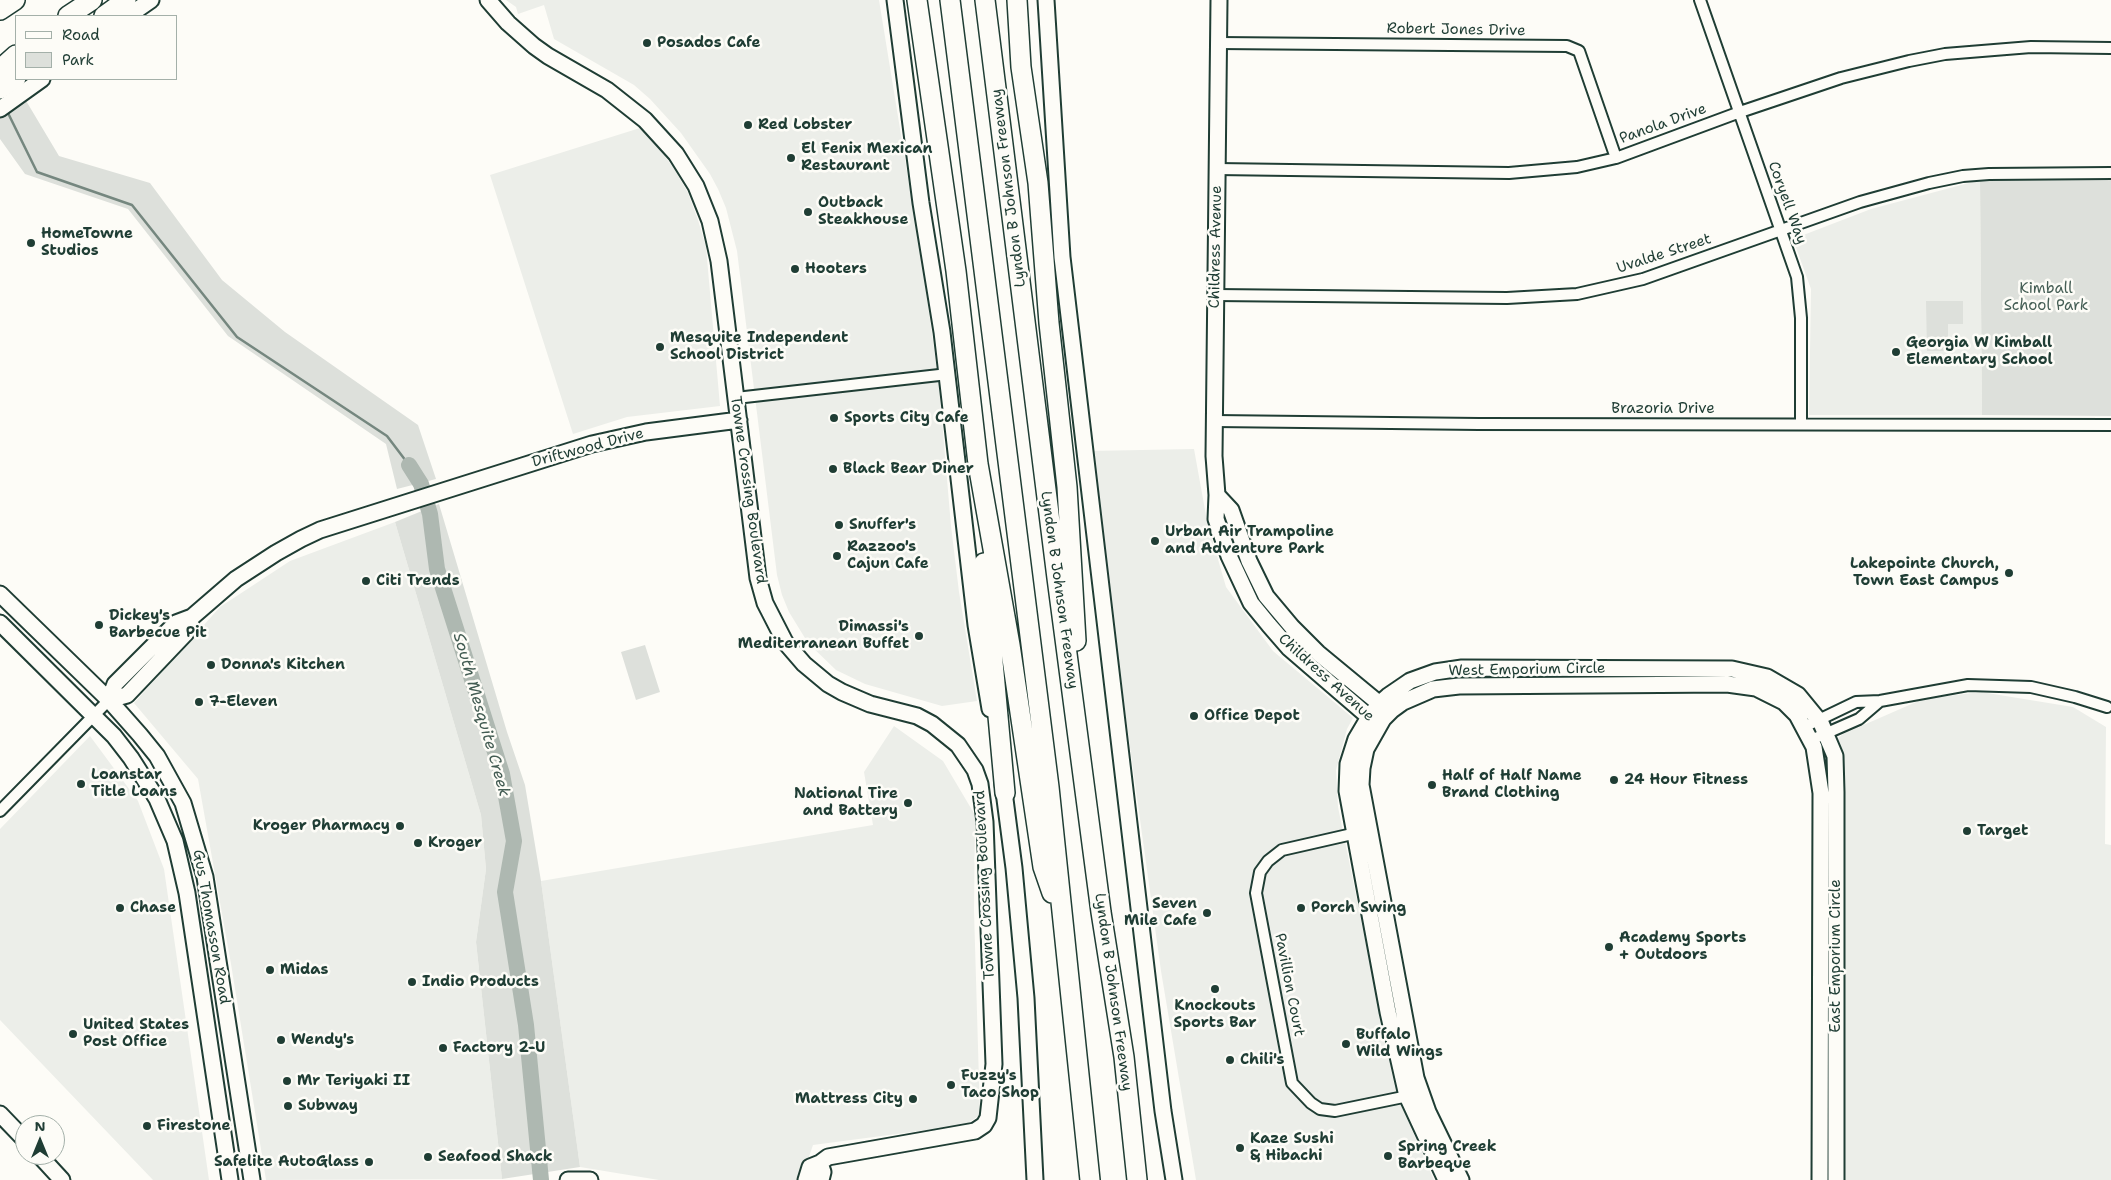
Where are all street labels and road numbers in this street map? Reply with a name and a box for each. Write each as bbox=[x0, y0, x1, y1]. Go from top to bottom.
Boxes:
street label: Robert Jones Drive bbox=[1386, 20, 1526, 40]
street label: Lyndon B Johnson Freeway bbox=[988, 88, 1030, 288]
street label: Panola Drive bbox=[1617, 100, 1709, 148]
street label: Coryell Way bbox=[1764, 159, 1810, 247]
street label: Childress Avenue bbox=[1206, 185, 1226, 309]
street label: Uvalde Street bbox=[1614, 230, 1714, 278]
street label: Towne Crossing Boulevard bbox=[726, 395, 770, 585]
street label: Brazoria Drive bbox=[1611, 400, 1715, 418]
street label: Driftwood Drive bbox=[530, 424, 646, 472]
street label: Lyndon B Johnson Freeway bbox=[1036, 490, 1082, 690]
street label: Childress Avenue bbox=[1274, 630, 1378, 726]
street label: West Emporium Circle bbox=[1448, 660, 1606, 680]
street label: Towne Crossing Boulevard bbox=[971, 790, 999, 980]
street label: Gus Thomasson Road bbox=[189, 848, 233, 1006]
street label: East Emporium Circle bbox=[1827, 879, 1845, 1033]
street label: Lyndon B Johnson Freeway bbox=[1090, 892, 1136, 1092]
street label: Pavillion Court bbox=[1270, 932, 1308, 1038]

